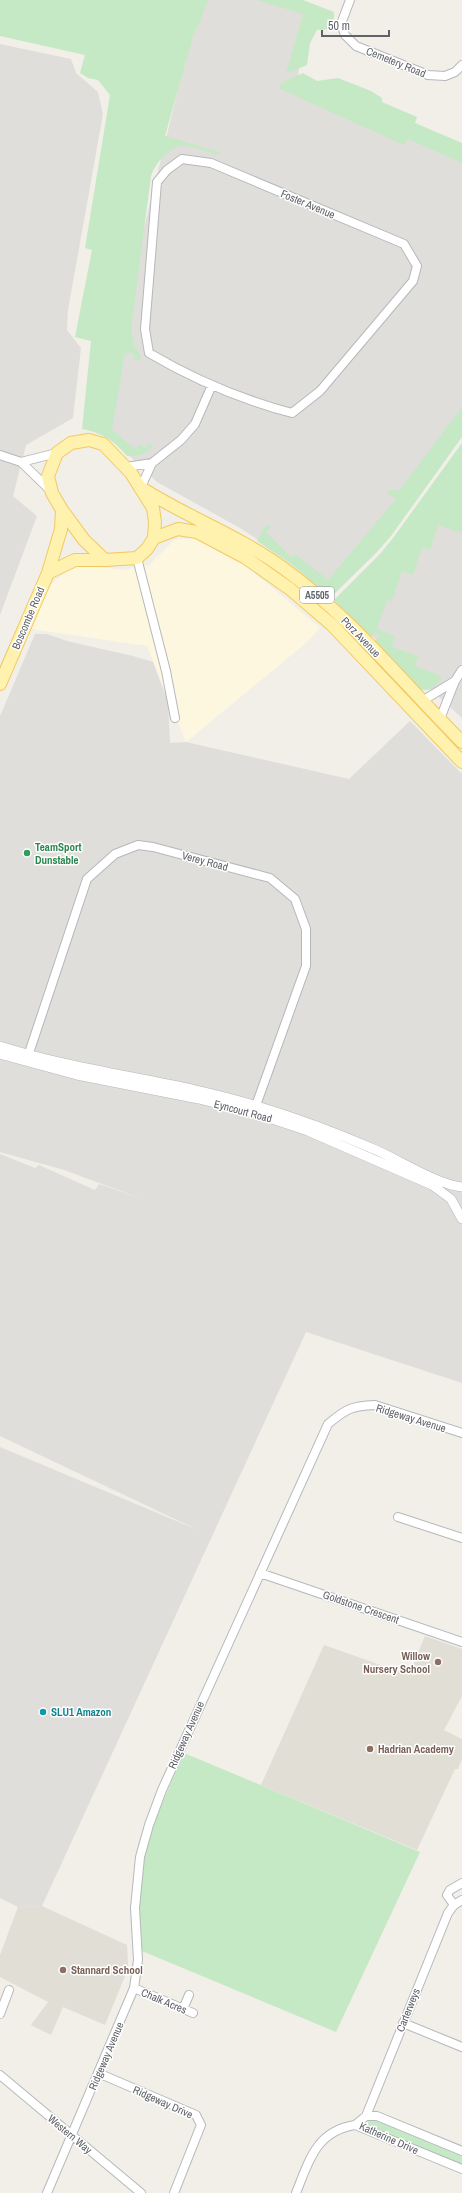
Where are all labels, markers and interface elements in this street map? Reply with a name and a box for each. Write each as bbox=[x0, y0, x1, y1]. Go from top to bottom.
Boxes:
scale bar bbox=[322, 12, 389, 38]
text: 50 m bbox=[328, 18, 350, 34]
street label: Cemetery Road bbox=[364, 44, 428, 80]
street label: Foster Avenue bbox=[279, 186, 337, 222]
street label: Boscombe Road bbox=[9, 585, 47, 651]
road number: A5505 bbox=[300, 587, 334, 603]
street label: Porz Avenue bbox=[338, 614, 384, 660]
place label: TeamSport Dunstable bbox=[35, 840, 81, 867]
marker: TeamSport Dunstable bbox=[22, 848, 32, 858]
street label: Verey Road bbox=[180, 848, 230, 874]
street label: Eyncourt Road bbox=[212, 1097, 274, 1125]
street label: Ridgeway Avenue bbox=[374, 1401, 448, 1435]
street label: Goldstone Crescent bbox=[321, 1587, 401, 1627]
place label: Willow Nursery School bbox=[363, 1649, 430, 1676]
marker: Willow Nursery School bbox=[433, 1657, 443, 1667]
street label: Ridgeway Avenue bbox=[165, 1699, 207, 1771]
place label: SLU1 Amazon bbox=[51, 1705, 111, 1719]
marker: SLU1 Amazon bbox=[38, 1707, 48, 1717]
place label: Hadrian Academy bbox=[378, 1742, 454, 1756]
marker: Hadrian Academy bbox=[365, 1744, 375, 1754]
place label: Stannard School bbox=[71, 1963, 143, 1977]
marker: Stannard School bbox=[58, 1965, 68, 1975]
street label: Chalk Acres bbox=[139, 1985, 189, 2017]
street label: Carterweys bbox=[393, 1986, 423, 2034]
street label: Ridgeway Avenue bbox=[85, 2020, 127, 2092]
street label: Ridgeway Drive bbox=[131, 2083, 195, 2121]
street label: Western Way bbox=[45, 2111, 95, 2157]
street label: Katherine Drive bbox=[357, 2119, 421, 2157]

